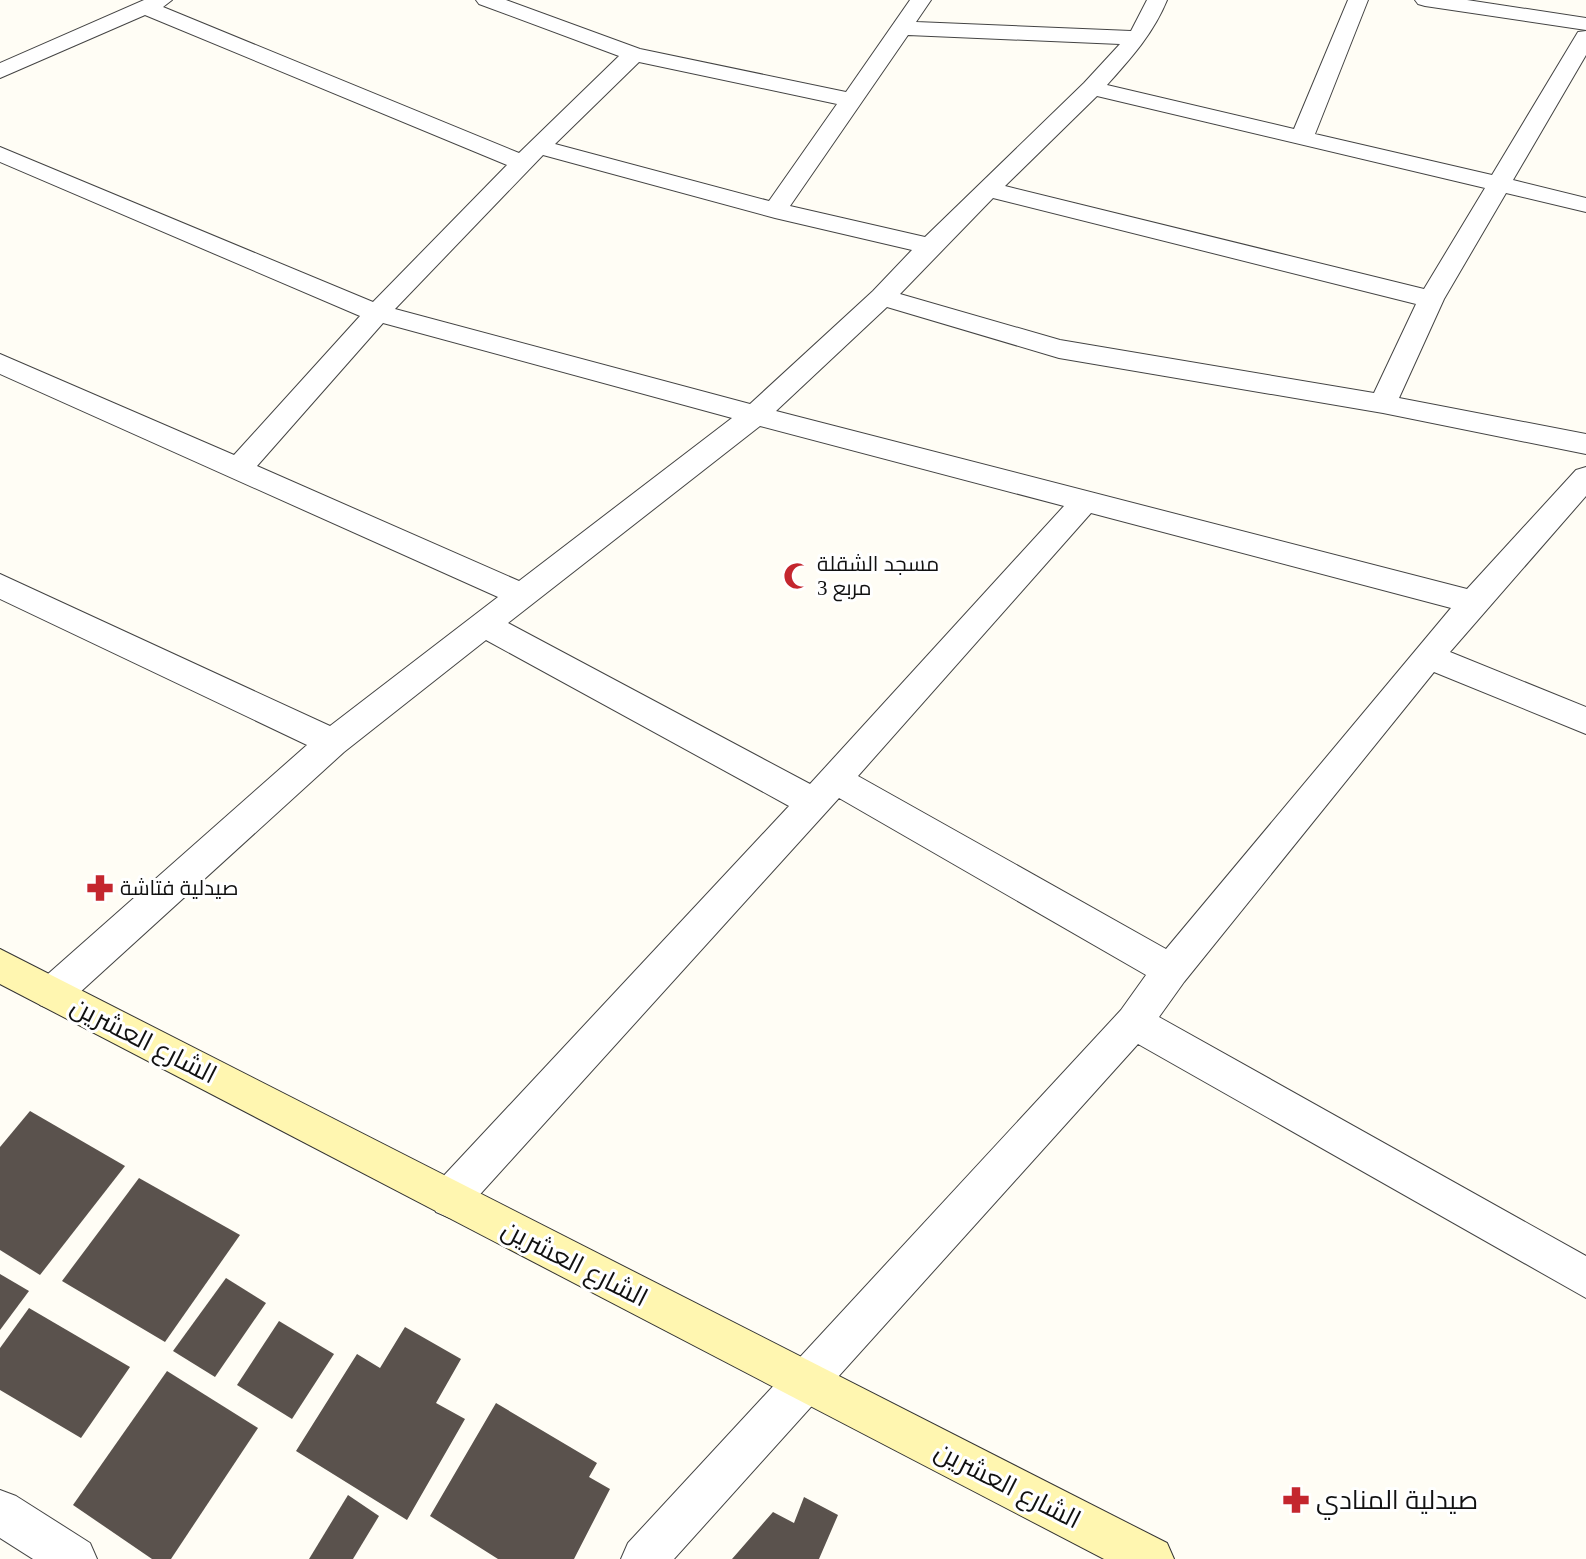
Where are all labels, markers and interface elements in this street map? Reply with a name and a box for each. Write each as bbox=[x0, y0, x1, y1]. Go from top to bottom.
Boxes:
place label: مسجد الشقلة مربع 3 bbox=[817, 552, 939, 602]
mosque icon: مسجد الشقلة مربع 3 bbox=[782, 561, 812, 591]
pharmacy icon: صيدلية فتاشة bbox=[85, 873, 115, 903]
place label: صيدلية فتاشة bbox=[120, 876, 239, 900]
street label: الشارع العشرين bbox=[65, 991, 221, 1091]
street label: الشارع العشرين bbox=[496, 1214, 652, 1314]
street label: الشارع العشرين bbox=[929, 1436, 1085, 1536]
pharmacy icon: صيدلية المنادي bbox=[1281, 1485, 1311, 1515]
place label: صيدلية المنادي bbox=[1316, 1486, 1478, 1520]

